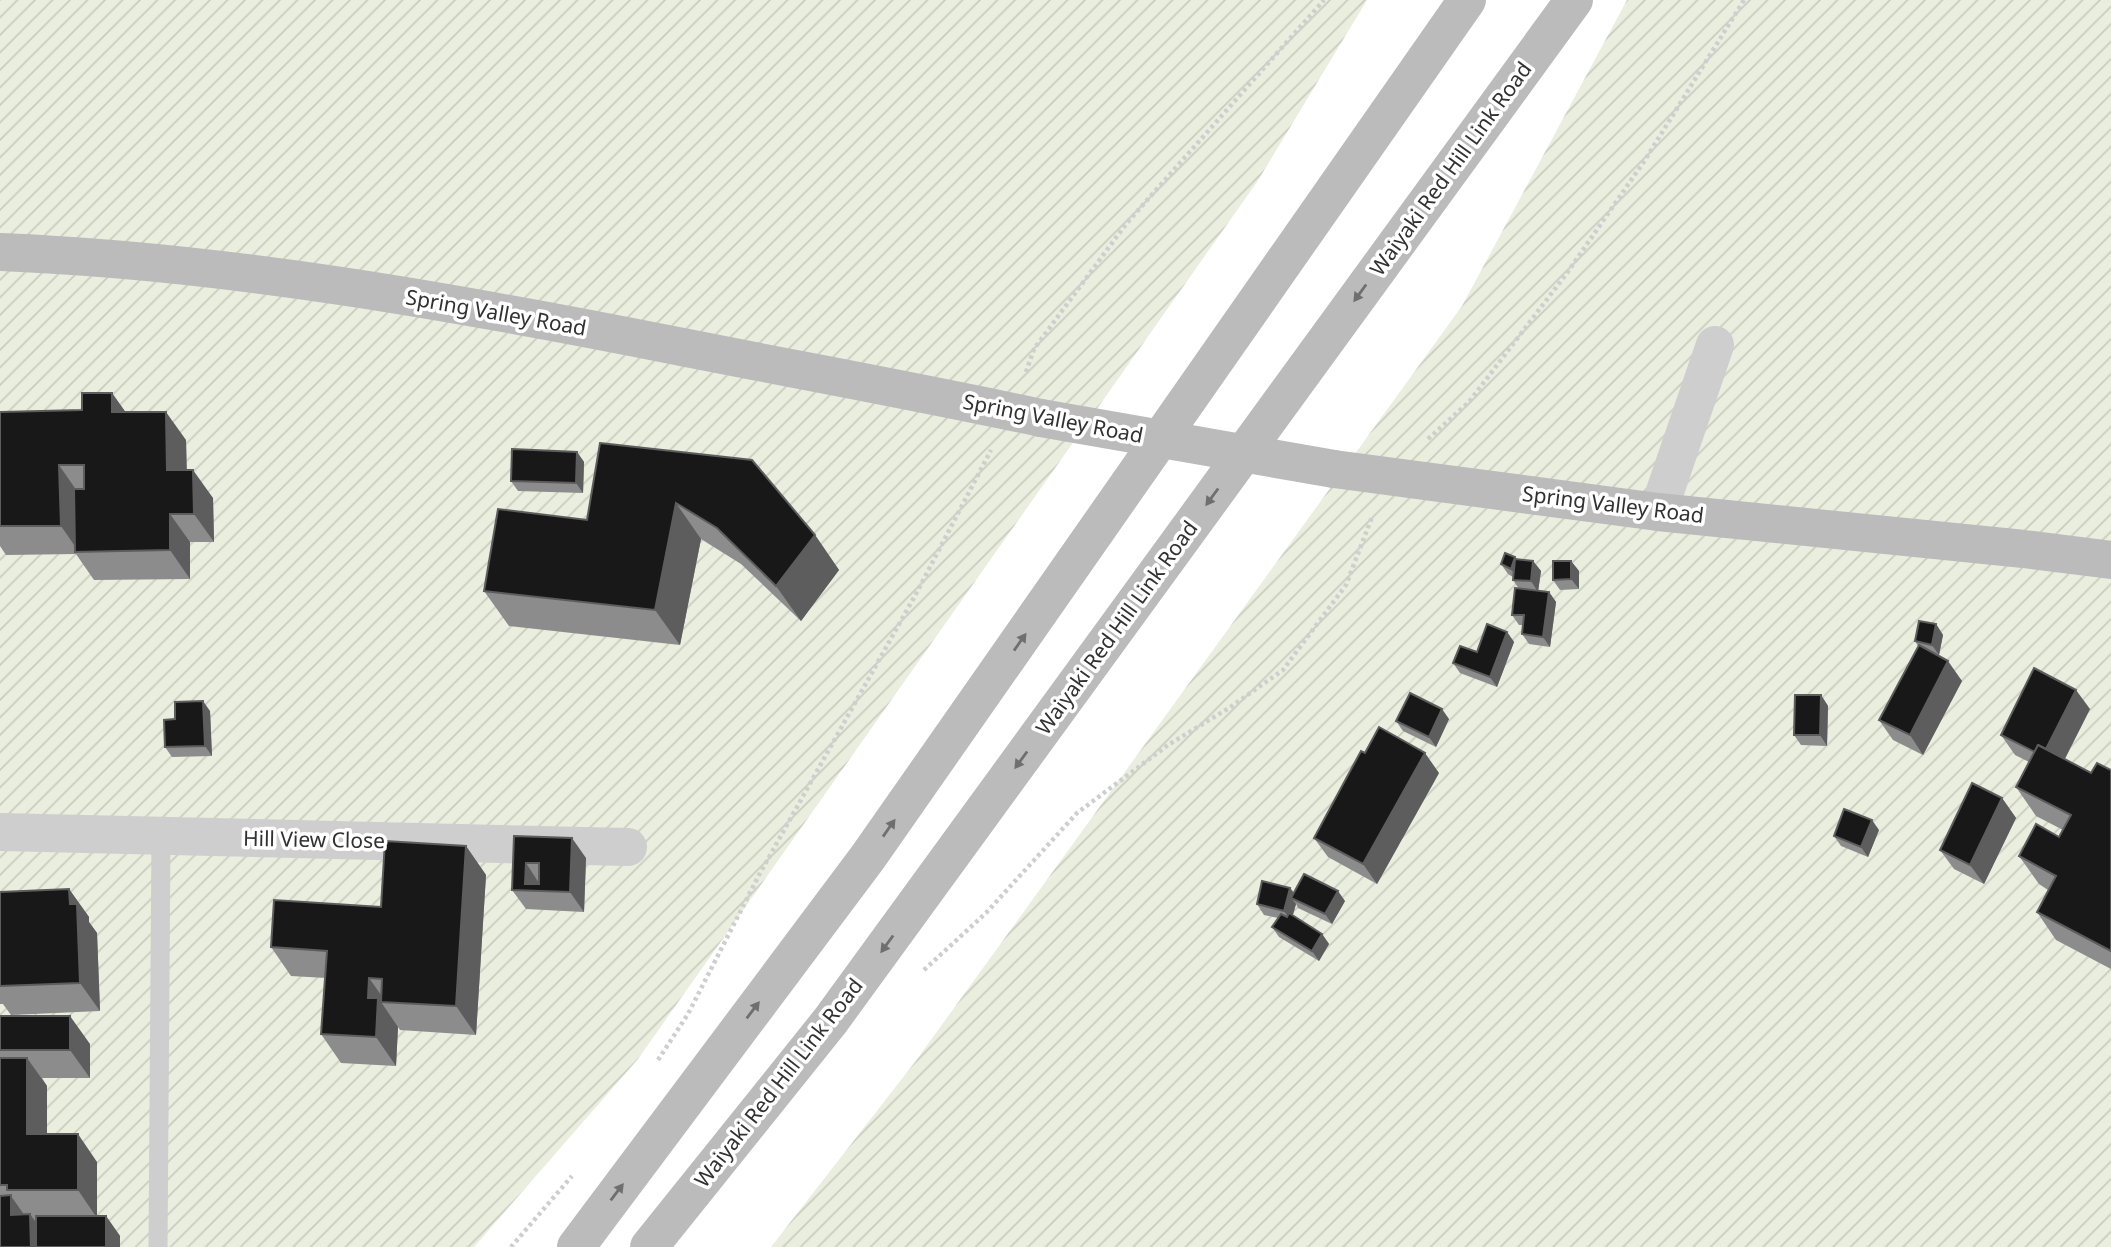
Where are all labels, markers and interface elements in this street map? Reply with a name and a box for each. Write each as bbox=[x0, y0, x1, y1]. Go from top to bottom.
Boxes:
street label: Waiyaki Red Hill Link Road bbox=[1363, 56, 1537, 281]
street label: Spring Valley Road bbox=[404, 282, 589, 342]
one-way arrow bbox=[1354, 284, 1368, 302]
street label: Spring Valley Road bbox=[961, 387, 1146, 449]
street label: Spring Valley Road bbox=[1521, 479, 1706, 529]
one-way arrow bbox=[1205, 488, 1219, 506]
street label: Waiyaki Red Hill Link Road bbox=[1029, 515, 1203, 740]
one-way arrow bbox=[1013, 633, 1027, 651]
one-way arrow bbox=[1014, 751, 1028, 769]
one-way arrow bbox=[882, 819, 896, 837]
street label: Hill View Close bbox=[243, 824, 385, 854]
one-way arrow bbox=[880, 935, 894, 953]
street label: Waiyaki Red Hill Link Road bbox=[688, 972, 869, 1193]
one-way arrow bbox=[746, 1002, 761, 1020]
one-way arrow bbox=[610, 1183, 624, 1202]

